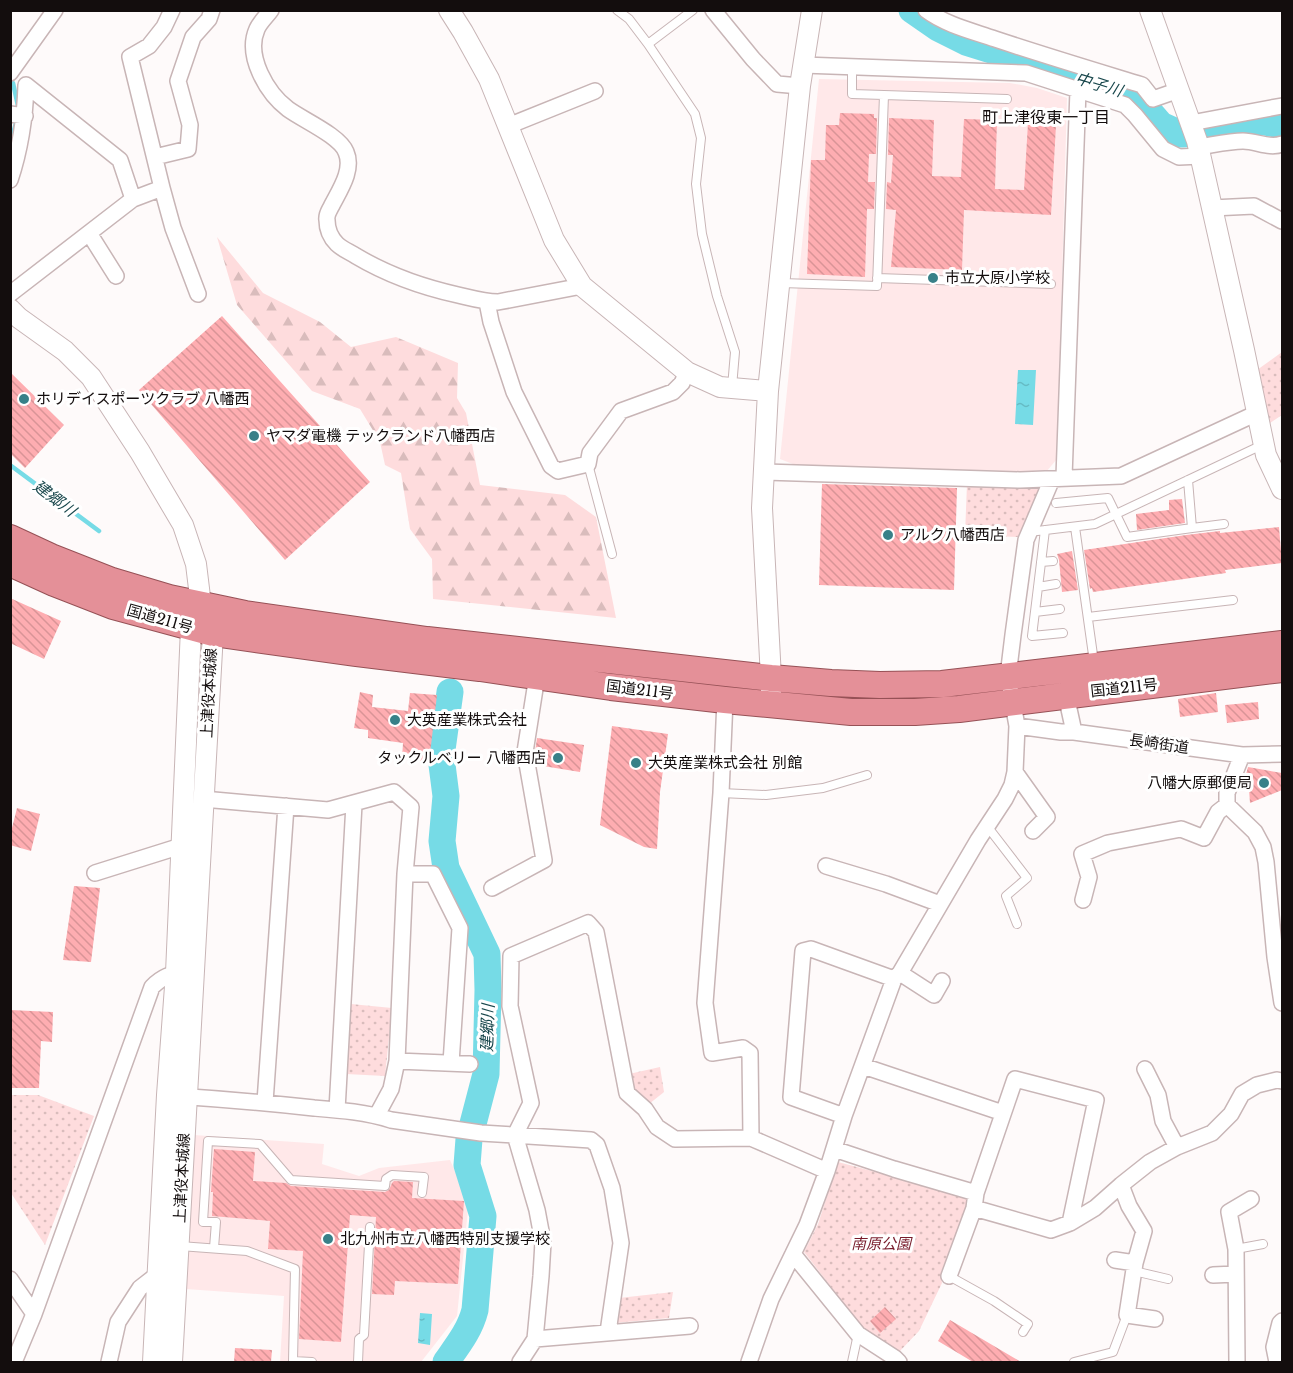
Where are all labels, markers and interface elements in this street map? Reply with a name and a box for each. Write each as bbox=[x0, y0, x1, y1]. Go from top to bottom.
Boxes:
water label: 中子川 bbox=[1073, 67, 1127, 101]
district label: 町上津役東一丁目 bbox=[982, 107, 1110, 127]
place label: 市立大原小学校 bbox=[945, 268, 1050, 287]
marker: 市立大原小学校 bbox=[926, 271, 940, 285]
place label: ホリデイスポーツクラブ 八幡西 bbox=[36, 389, 250, 408]
marker: ホリデイスポーツクラブ 八幡西 bbox=[17, 392, 31, 406]
place label: ヤマダ電機 テックランド八幡西店 bbox=[266, 426, 495, 445]
marker: ヤマダ電機 テックランド八幡西店 bbox=[247, 429, 261, 443]
water label: 建郷川 bbox=[30, 476, 82, 522]
place label: アルク八幡西店 bbox=[900, 525, 1005, 544]
marker: アルク八幡西店 bbox=[881, 528, 895, 542]
street label: 国道211号 bbox=[125, 600, 195, 637]
street label: 上津役本城線 bbox=[197, 648, 220, 738]
street label: 国道211号 bbox=[1089, 675, 1159, 700]
street label: 国道211号 bbox=[605, 676, 675, 703]
place label: 大英産業株式会社 bbox=[407, 710, 527, 729]
marker: 大英産業株式会社 bbox=[388, 713, 402, 727]
street label: 長崎街道 bbox=[1128, 730, 1190, 757]
place label: タックルベリー 八幡西店 bbox=[377, 748, 546, 767]
marker: タックルベリー 八幡西店 bbox=[551, 751, 565, 765]
place label: 大英産業株式会社 別館 bbox=[648, 753, 802, 772]
marker: 大英産業株式会社 別館 bbox=[629, 756, 643, 770]
place label: 八幡大原郵便局 bbox=[1147, 773, 1252, 792]
marker: 八幡大原郵便局 bbox=[1257, 776, 1271, 790]
water label: 建郷川 bbox=[476, 1002, 498, 1052]
street label: 上津役本城線 bbox=[170, 1133, 193, 1223]
place label: 北九州市立八幡西特別支援学校 bbox=[340, 1229, 550, 1248]
marker: 北九州市立八幡西特別支援学校 bbox=[321, 1232, 335, 1246]
park label: 南原公園 bbox=[851, 1234, 913, 1253]

